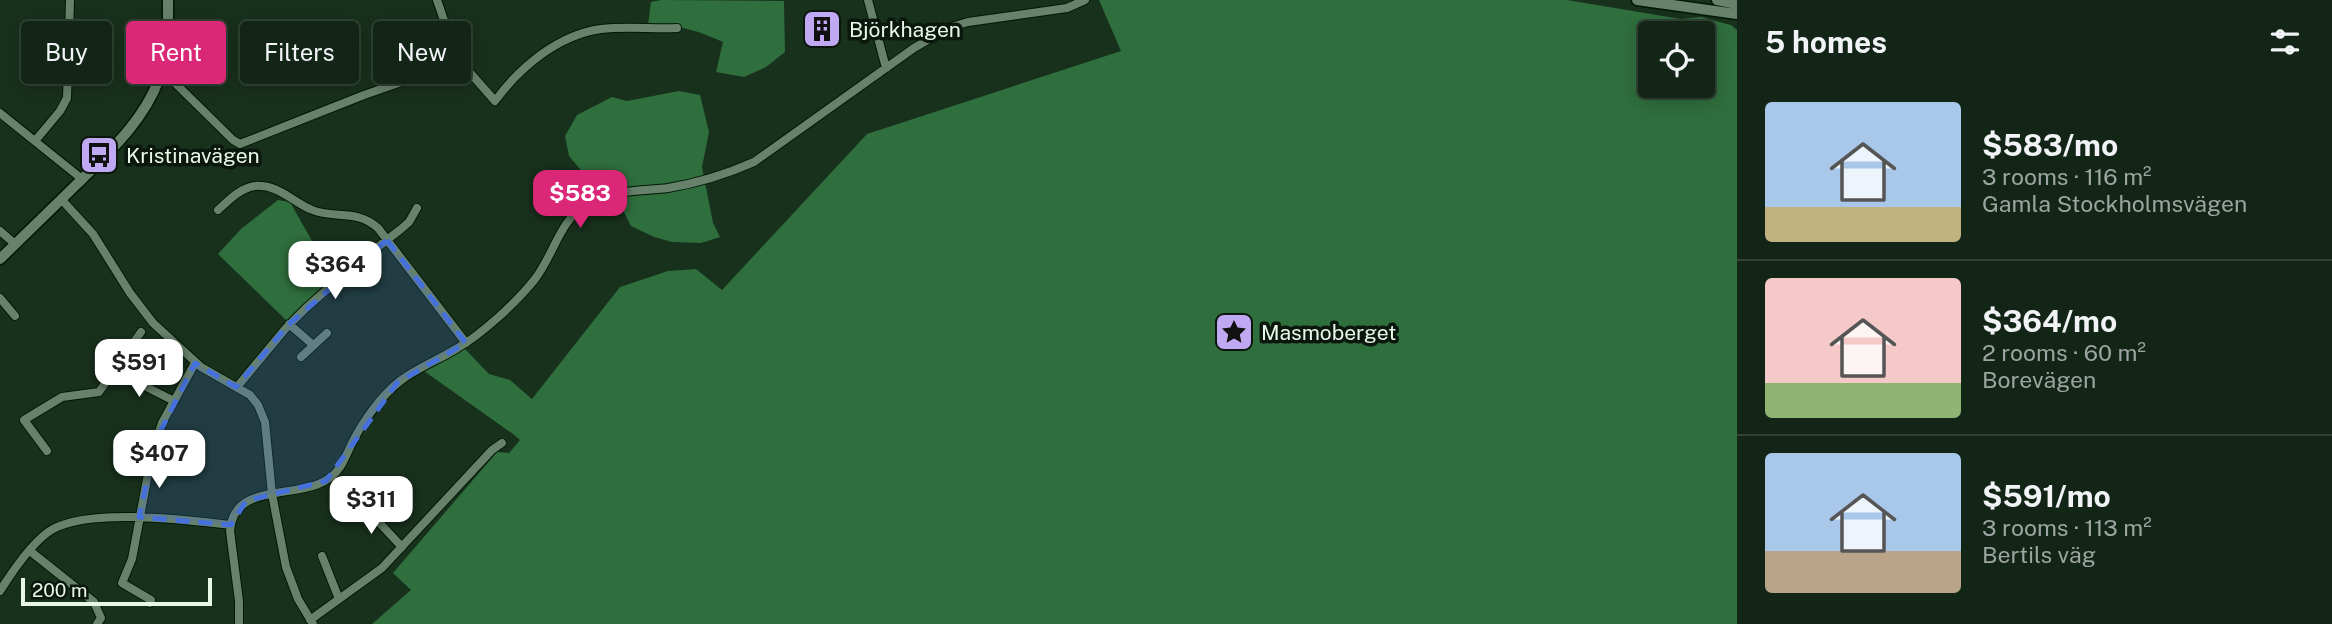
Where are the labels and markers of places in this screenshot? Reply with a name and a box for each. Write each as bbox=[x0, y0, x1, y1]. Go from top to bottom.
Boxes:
building icon: Björkhagen bbox=[801, 8, 843, 50]
place label: Björkhagen bbox=[849, 17, 961, 42]
bus stop icon: Kristinavägen bbox=[78, 134, 120, 176]
place label: Kristinavägen bbox=[126, 143, 260, 168]
pin: $583 bbox=[539, 170, 621, 230]
pin: $364 bbox=[294, 242, 376, 301]
place icon: Masmoberget bbox=[1213, 311, 1255, 353]
place label: Masmoberget bbox=[1261, 320, 1396, 345]
pin: $591 bbox=[98, 340, 180, 399]
pin: $407 bbox=[118, 430, 200, 490]
pin: $311 bbox=[330, 476, 412, 536]

